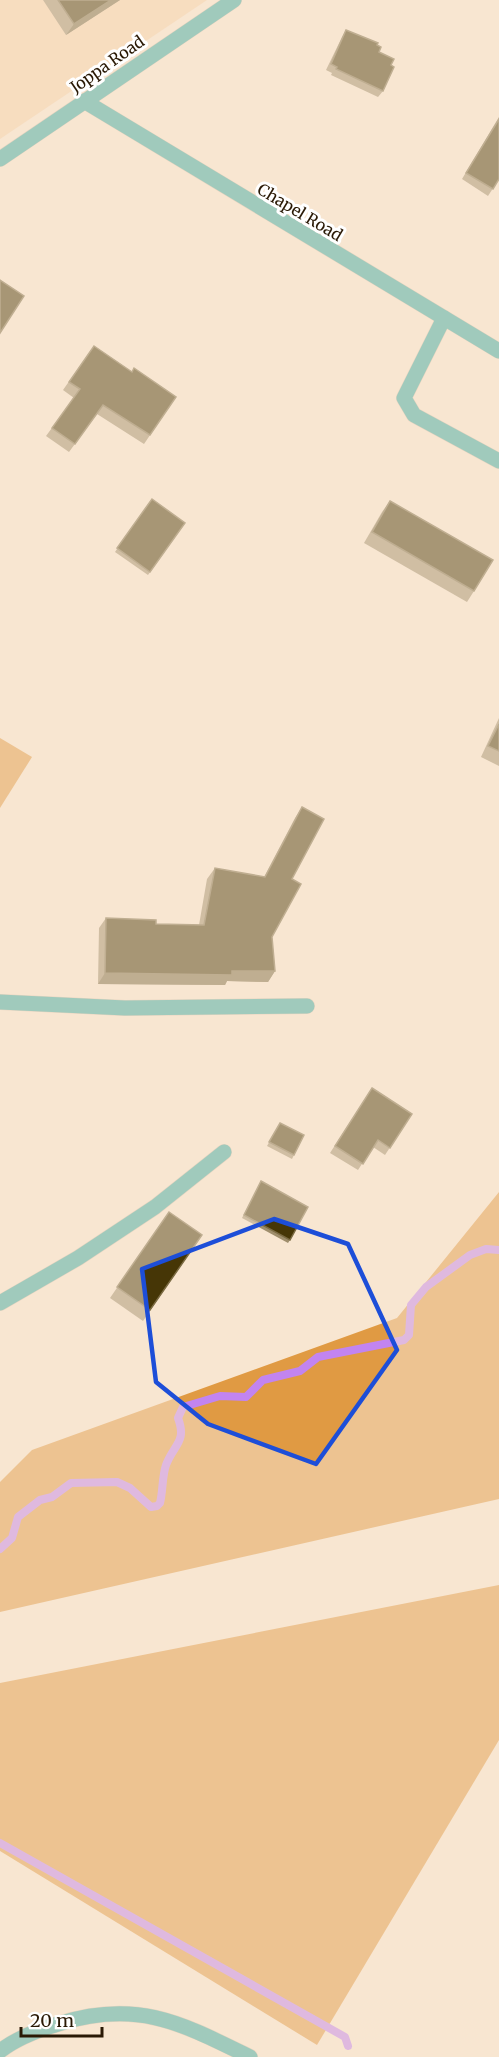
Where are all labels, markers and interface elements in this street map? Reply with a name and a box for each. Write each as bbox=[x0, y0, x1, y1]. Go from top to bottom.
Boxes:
street label: Joppa Road bbox=[65, 31, 148, 97]
street label: Chapel Road bbox=[254, 179, 346, 245]
scale bar bbox=[21, 2000, 102, 2038]
text: 20 m bbox=[30, 2009, 74, 2032]

